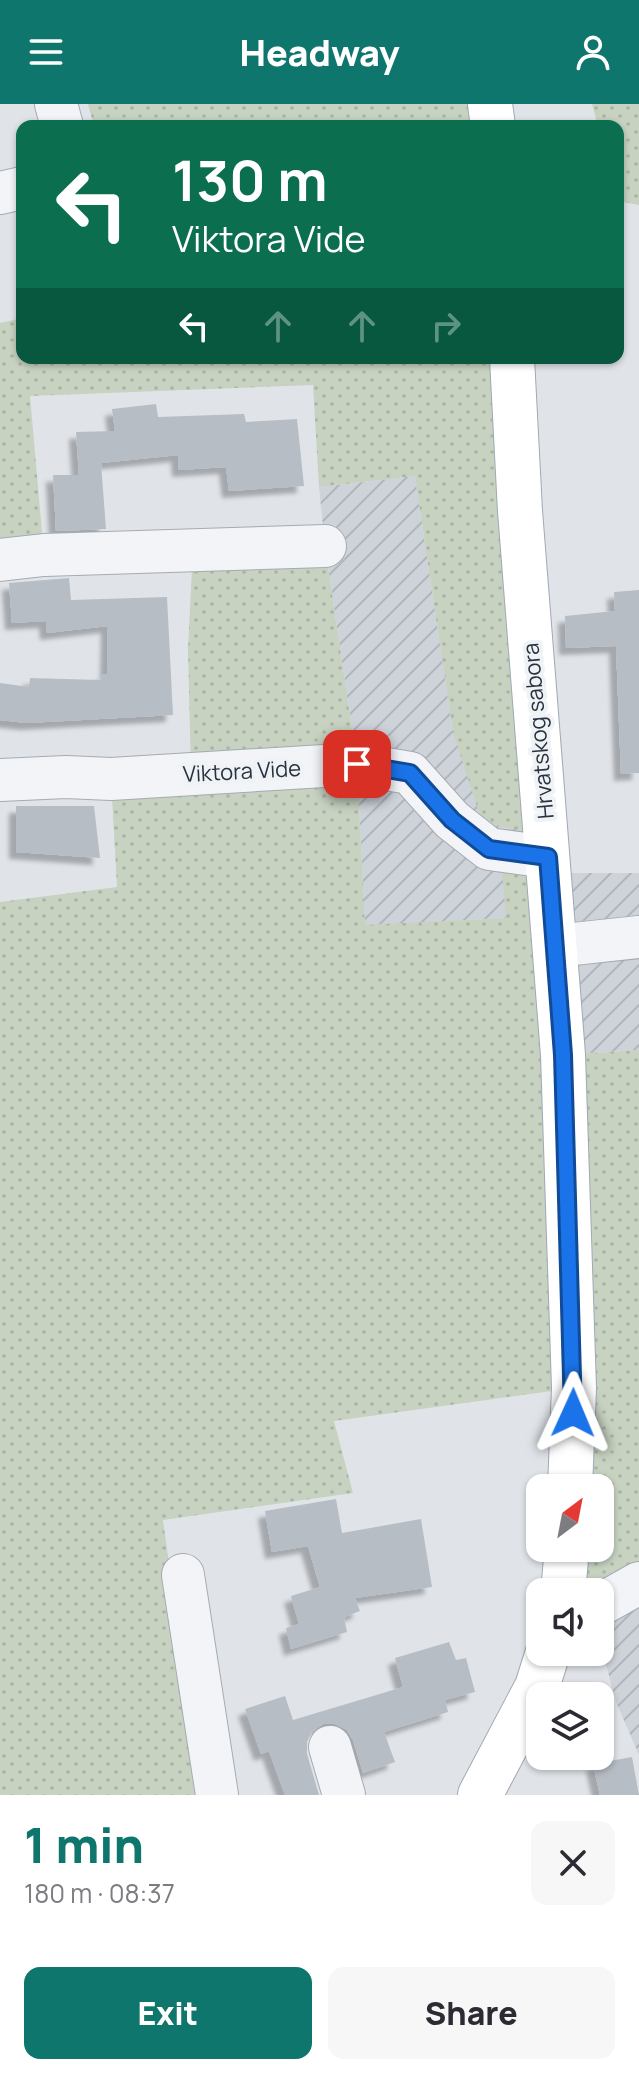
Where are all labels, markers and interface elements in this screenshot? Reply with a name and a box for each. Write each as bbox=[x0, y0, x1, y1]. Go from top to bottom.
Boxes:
text: Headway bbox=[239, 28, 400, 77]
icon: menu bbox=[24, 30, 68, 74]
icon: person bbox=[571, 30, 615, 74]
text: 130 m bbox=[172, 141, 328, 218]
icon: left bbox=[40, 152, 144, 256]
text: Viktora Vide bbox=[172, 214, 366, 263]
icon: left bbox=[172, 304, 216, 348]
icon: ahead bbox=[256, 304, 300, 348]
icon: ahead bbox=[340, 304, 384, 348]
icon: right bbox=[424, 304, 468, 348]
street label: Hrvatskog sabora bbox=[515, 642, 561, 820]
pin bbox=[323, 730, 391, 798]
icon: arrive bbox=[335, 742, 379, 786]
street label: Viktora Vide bbox=[182, 753, 302, 789]
position arrow bbox=[531, 1371, 615, 1455]
north arrow bbox=[526, 1474, 614, 1562]
map controls bbox=[526, 1474, 614, 1770]
button: sound bbox=[526, 1578, 614, 1666]
button: layers bbox=[526, 1682, 614, 1770]
text: 1 min bbox=[24, 1812, 144, 1877]
button: close bbox=[531, 1821, 615, 1905]
text: 180 m · 08:37 bbox=[24, 1875, 175, 1911]
button: Exit bbox=[24, 1967, 312, 2059]
button: Share bbox=[328, 1967, 615, 2059]

